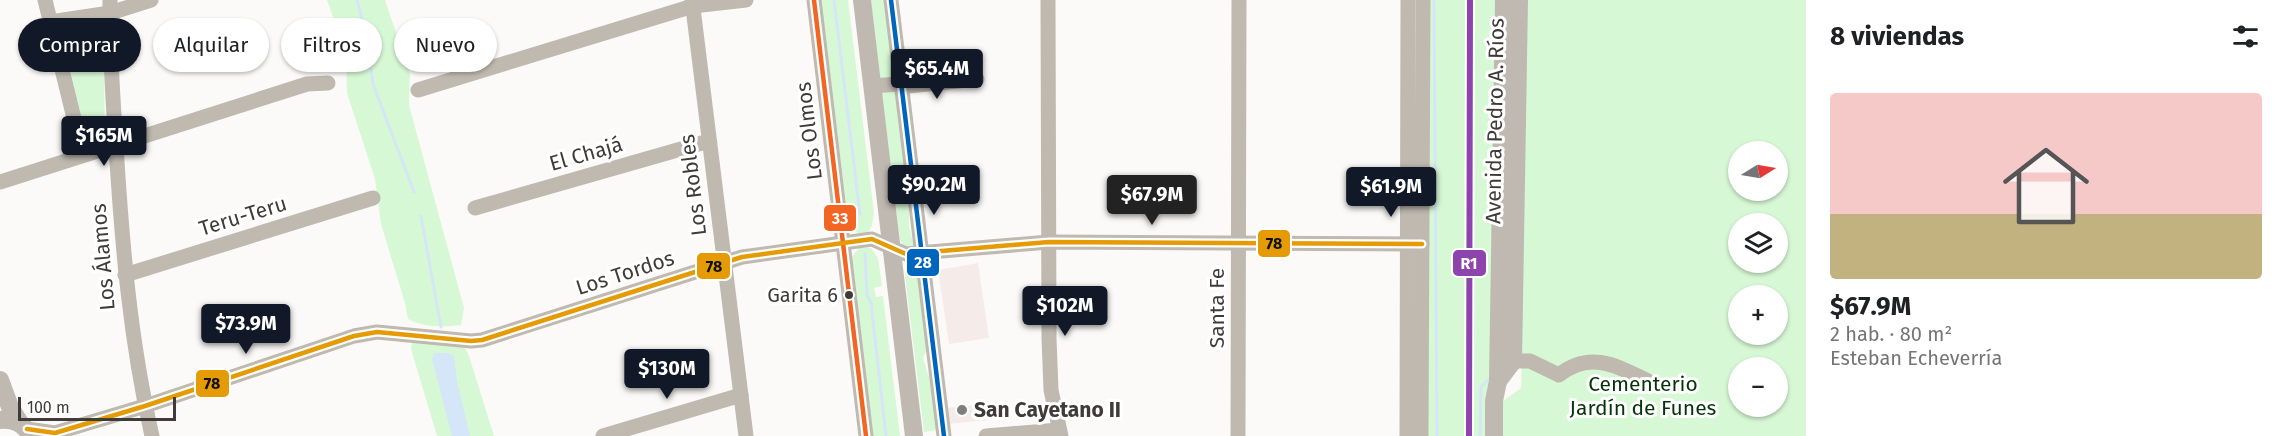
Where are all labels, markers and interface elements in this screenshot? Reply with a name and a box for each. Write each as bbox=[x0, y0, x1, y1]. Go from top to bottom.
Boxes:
chip: Comprar bbox=[18, 18, 141, 72]
chip: Alquilar bbox=[153, 18, 269, 72]
chip: Filtros bbox=[281, 18, 382, 72]
chip: Nuevo bbox=[394, 18, 497, 72]
street label: Avenida Pedro A. Ríos bbox=[1480, 18, 1510, 224]
icon: filters bbox=[2229, 20, 2262, 53]
text: 8 viviendas bbox=[1830, 21, 1964, 52]
pin: $65.4M bbox=[888, 49, 986, 100]
text: $65.4M bbox=[905, 56, 969, 80]
street label: Los Olmos bbox=[790, 80, 828, 181]
pin: $165M bbox=[62, 116, 146, 167]
text: $165M bbox=[75, 123, 133, 147]
street label: El Chajá bbox=[546, 131, 626, 177]
icon: home bbox=[1992, 132, 2100, 240]
street label: Los Robles bbox=[674, 133, 712, 237]
north arrow bbox=[1728, 141, 1788, 201]
map controls bbox=[1728, 141, 1788, 417]
pin: $90.2M bbox=[885, 165, 983, 216]
pin: $61.9M bbox=[1342, 167, 1440, 218]
text: $90.2M bbox=[902, 172, 966, 196]
text: $61.9M bbox=[1360, 174, 1422, 198]
pin: $67.9M bbox=[1103, 175, 1201, 226]
text: $67.9M bbox=[1121, 182, 1183, 206]
street label: Teru-Teru bbox=[196, 190, 290, 242]
street label: Los Álamos bbox=[85, 202, 121, 312]
line badge: 33 bbox=[823, 204, 857, 232]
text: 33 bbox=[831, 209, 848, 228]
button: layers bbox=[1728, 213, 1788, 273]
line badge: 78 bbox=[1257, 229, 1291, 258]
text: 78 bbox=[1266, 234, 1282, 253]
street label: Los Tordos bbox=[573, 245, 678, 301]
line badge: 28 bbox=[906, 248, 940, 277]
line badge: R1 bbox=[1452, 249, 1487, 277]
line badge: 78 bbox=[696, 252, 731, 280]
text: 28 bbox=[914, 253, 932, 272]
text: R1 bbox=[1460, 254, 1478, 273]
text: 78 bbox=[706, 257, 722, 276]
street label: Santa Fe bbox=[1204, 268, 1230, 348]
place label: Garita 6 bbox=[767, 283, 838, 307]
button: + bbox=[1728, 285, 1788, 345]
pin: $102M bbox=[1023, 286, 1107, 337]
marker: Garita 6 bbox=[843, 289, 855, 301]
text: $67.9M bbox=[1830, 291, 1911, 322]
text: $102M bbox=[1036, 293, 1094, 317]
pin: $73.9M bbox=[197, 304, 295, 355]
text: $73.9M bbox=[215, 311, 277, 335]
text: 2 hab. · 80 m² bbox=[1830, 322, 1952, 346]
text: Esteban Echeverría bbox=[1830, 346, 2002, 370]
pin: $130M bbox=[625, 349, 709, 400]
text: $130M bbox=[638, 356, 696, 380]
button: − bbox=[1728, 357, 1788, 417]
line badge: 78 bbox=[195, 369, 230, 398]
park label: Cementerio Jardín de Funes bbox=[1570, 371, 1717, 421]
text: 78 bbox=[204, 374, 220, 393]
scale bar bbox=[18, 394, 176, 422]
place label: San Cayetano II bbox=[974, 397, 1121, 423]
text: 100 m bbox=[27, 398, 70, 417]
marker: San Cayetano II bbox=[955, 403, 969, 417]

